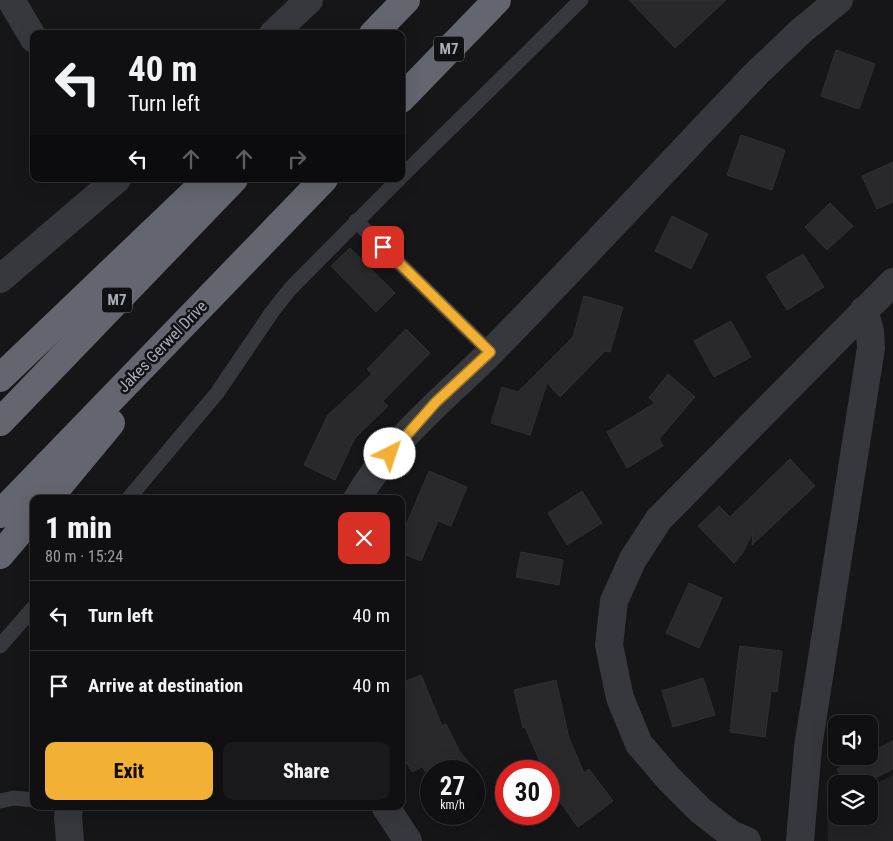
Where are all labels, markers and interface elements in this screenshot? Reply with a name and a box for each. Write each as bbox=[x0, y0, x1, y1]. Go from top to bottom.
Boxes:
road number: M7 bbox=[434, 36, 464, 62]
text: 40 m bbox=[128, 49, 197, 90]
icon: left bbox=[45, 50, 110, 115]
text: Turn left bbox=[128, 91, 200, 116]
icon: left bbox=[124, 145, 152, 173]
icon: ahead bbox=[177, 145, 205, 173]
icon: ahead bbox=[230, 145, 258, 173]
icon: right bbox=[283, 145, 311, 173]
pin bbox=[362, 226, 404, 268]
icon: arrive bbox=[369, 233, 397, 261]
road number: M7 bbox=[102, 288, 132, 312]
street label: Jakes Gerwel Drive bbox=[114, 297, 211, 396]
position arrow bbox=[363, 427, 415, 479]
text: 1 min bbox=[45, 510, 112, 545]
button: close bbox=[338, 512, 390, 564]
text: 80 m · 15:24 bbox=[45, 547, 123, 566]
icon: left bbox=[45, 602, 73, 630]
text: Turn left bbox=[88, 604, 153, 627]
text: 40 m bbox=[353, 604, 390, 627]
icon: arrive bbox=[45, 672, 73, 700]
text: Arrive at destination bbox=[88, 674, 243, 697]
text: 40 m bbox=[353, 674, 390, 697]
map controls bbox=[828, 715, 878, 825]
button: sound bbox=[828, 715, 878, 765]
button: Exit bbox=[45, 742, 213, 800]
button: Share bbox=[223, 742, 390, 800]
speed limit sign: 30 bbox=[495, 760, 560, 825]
text: 27 bbox=[440, 772, 465, 801]
button: layers bbox=[828, 775, 878, 825]
text: km/h bbox=[440, 798, 465, 812]

